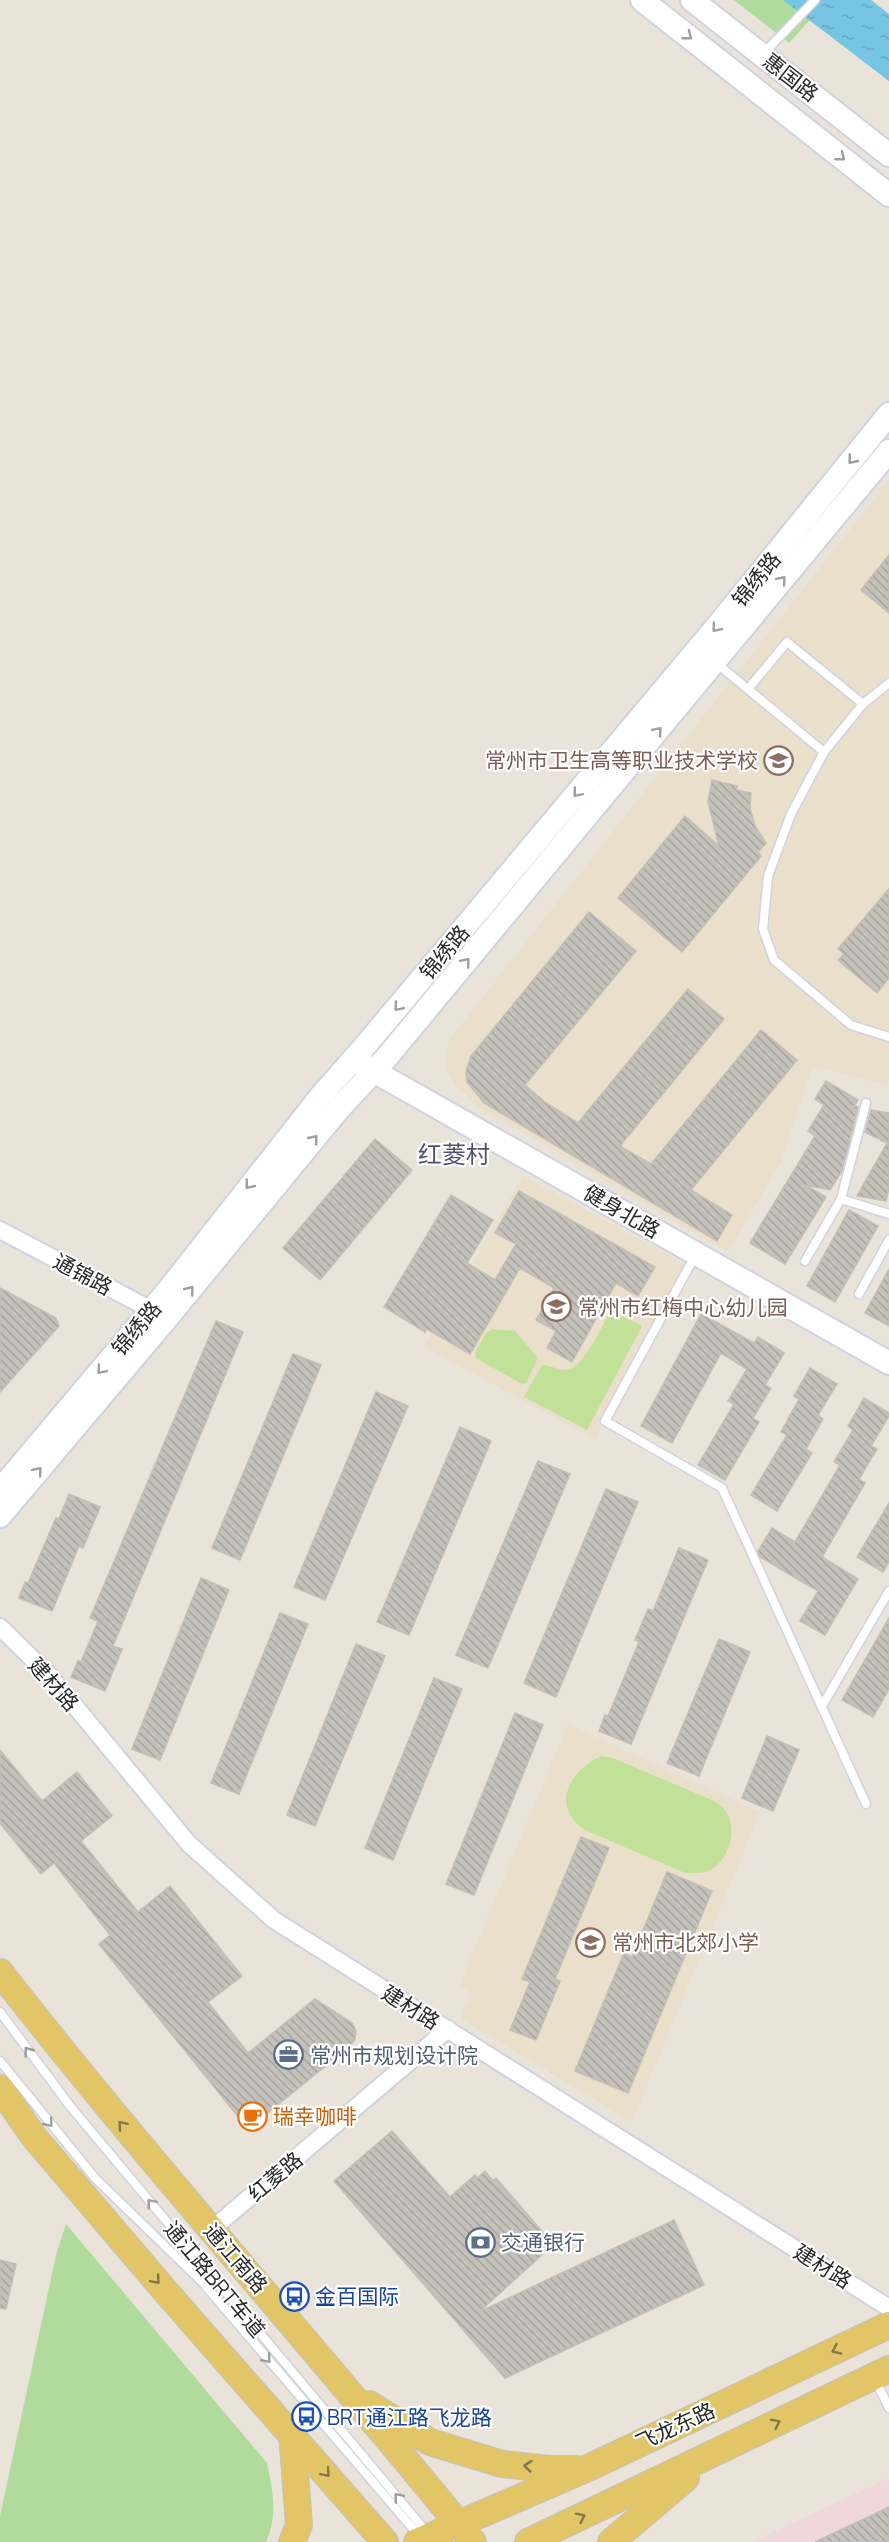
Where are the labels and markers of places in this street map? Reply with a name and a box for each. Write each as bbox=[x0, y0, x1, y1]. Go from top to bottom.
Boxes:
school or university icon: 常州市卫生高等职业技术学校 bbox=[763, 744, 795, 776]
place label: 常州市卫生高等职业技术学校 bbox=[485, 746, 758, 774]
school or university icon: 常州市红梅中心幼儿园 bbox=[541, 1291, 573, 1323]
place label: 常州市红梅中心幼儿园 bbox=[578, 1293, 788, 1321]
school or university icon: 常州市北郊小学 bbox=[575, 1926, 607, 1958]
place label: 常州市北郊小学 bbox=[612, 1928, 759, 1956]
office icon: 常州市规划设计院 bbox=[273, 2039, 305, 2071]
place label: 常州市规划设计院 bbox=[310, 2041, 478, 2069]
cafe icon: 瑞幸咖啡 bbox=[236, 2100, 268, 2132]
place label: 瑞幸咖啡 bbox=[273, 2102, 357, 2130]
bank icon: 交通银行 bbox=[464, 2226, 496, 2258]
place label: 交通银行 bbox=[501, 2228, 585, 2256]
bus stop icon: 金百国际 bbox=[278, 2280, 310, 2312]
place label: 金百国际 bbox=[315, 2282, 399, 2310]
bus stop icon: BRT通江路飞龙路 bbox=[290, 2401, 322, 2433]
place label: BRT通江路飞龙路 bbox=[327, 2403, 492, 2431]

